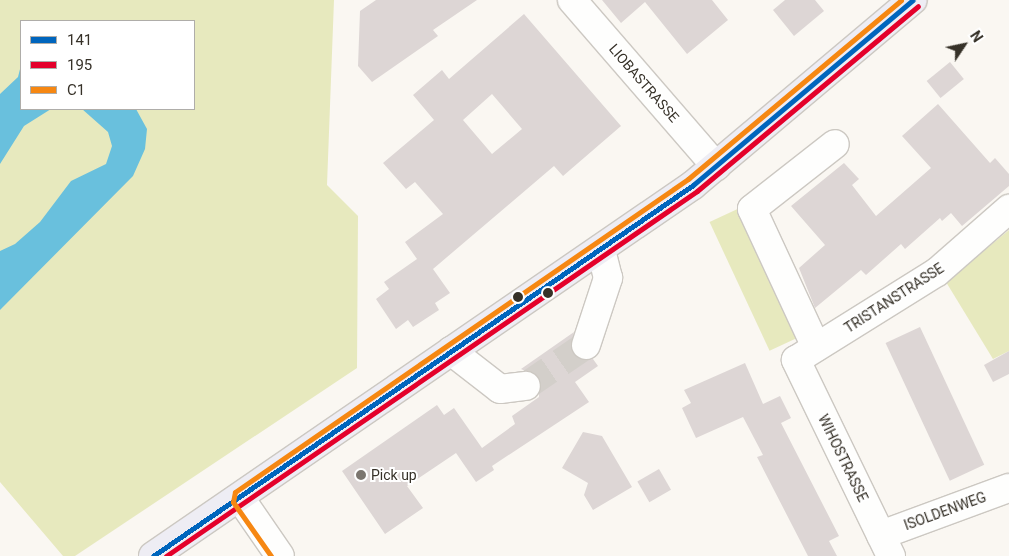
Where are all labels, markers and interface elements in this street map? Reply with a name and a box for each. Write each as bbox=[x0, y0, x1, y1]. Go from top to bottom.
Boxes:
legend bbox=[20, 20, 195, 110]
north arrow bbox=[939, 20, 989, 70]
text: N bbox=[967, 28, 986, 45]
text: 141 bbox=[67, 31, 92, 49]
street label: LIOBASTRASSE bbox=[606, 41, 682, 125]
text: 195 bbox=[67, 56, 92, 74]
text: C1 bbox=[67, 81, 85, 99]
street label: TRISTANSTRASSE bbox=[841, 260, 947, 336]
unlabelled marker bbox=[543, 288, 553, 298]
unlabelled marker bbox=[513, 292, 523, 302]
street label: WIHOSTRASSE bbox=[815, 412, 871, 504]
place label: Pick up bbox=[371, 467, 417, 483]
marker: Pick up bbox=[355, 469, 367, 481]
street label: ISOLDENWEG bbox=[902, 488, 988, 534]

